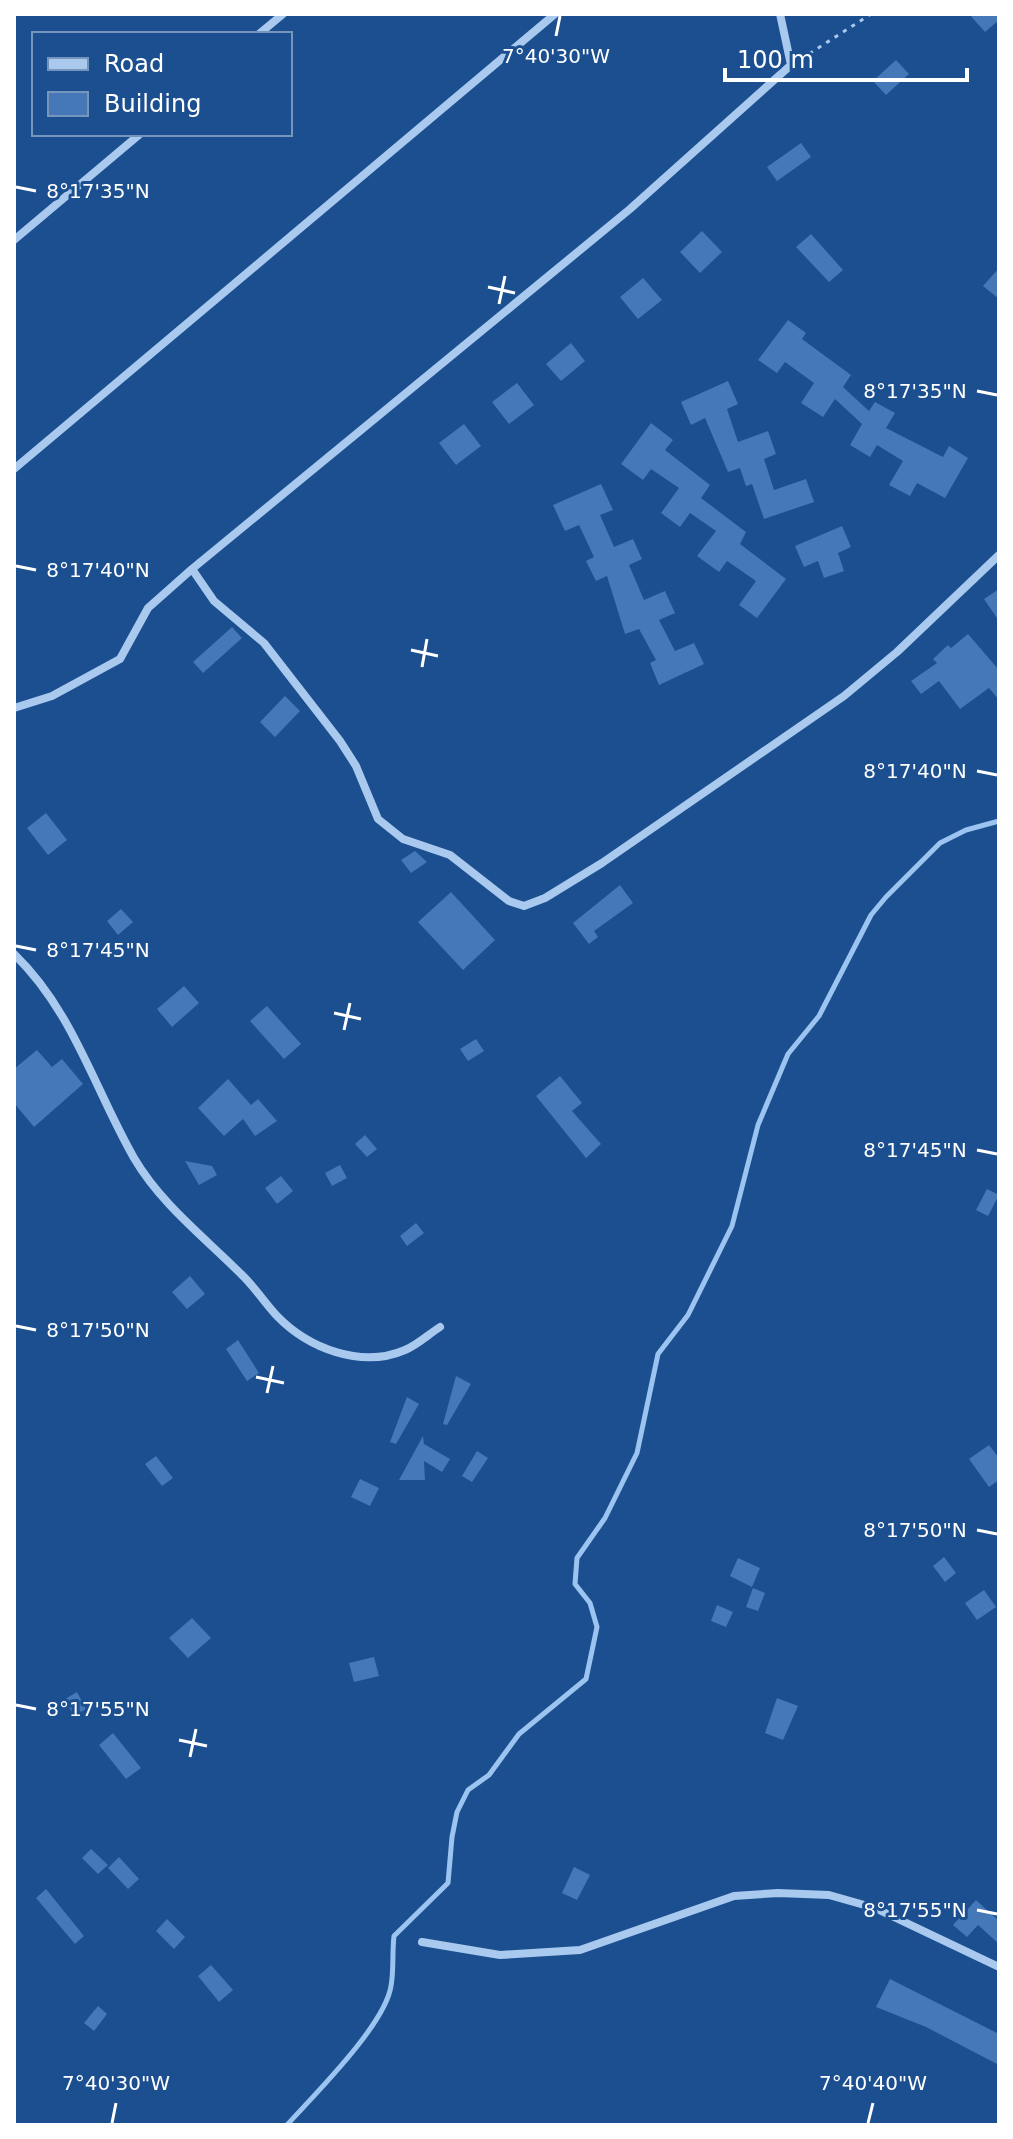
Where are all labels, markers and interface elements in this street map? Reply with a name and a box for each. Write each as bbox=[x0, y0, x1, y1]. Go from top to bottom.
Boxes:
legend bbox=[32, 32, 292, 136]
scale bar bbox=[725, 32, 967, 82]
text: 7°40'30"W bbox=[502, 44, 610, 68]
text: 100 m bbox=[737, 46, 814, 74]
text: Road bbox=[104, 50, 164, 78]
text: Building bbox=[104, 90, 201, 118]
text: 8°17'35"N bbox=[46, 179, 150, 203]
text: 8°17'35"N bbox=[863, 379, 967, 403]
text: 8°17'40"N bbox=[46, 558, 150, 582]
text: 8°17'40"N bbox=[863, 759, 967, 783]
text: 8°17'45"N bbox=[46, 938, 150, 962]
text: 8°17'45"N bbox=[863, 1138, 967, 1162]
text: 8°17'50"N bbox=[46, 1318, 150, 1342]
text: 8°17'50"N bbox=[863, 1518, 967, 1542]
text: 8°17'55"N bbox=[46, 1697, 150, 1721]
text: 8°17'55"N bbox=[863, 1898, 967, 1922]
text: 7°40'30"W bbox=[62, 2071, 170, 2095]
text: 7°40'40"W bbox=[819, 2071, 927, 2095]

